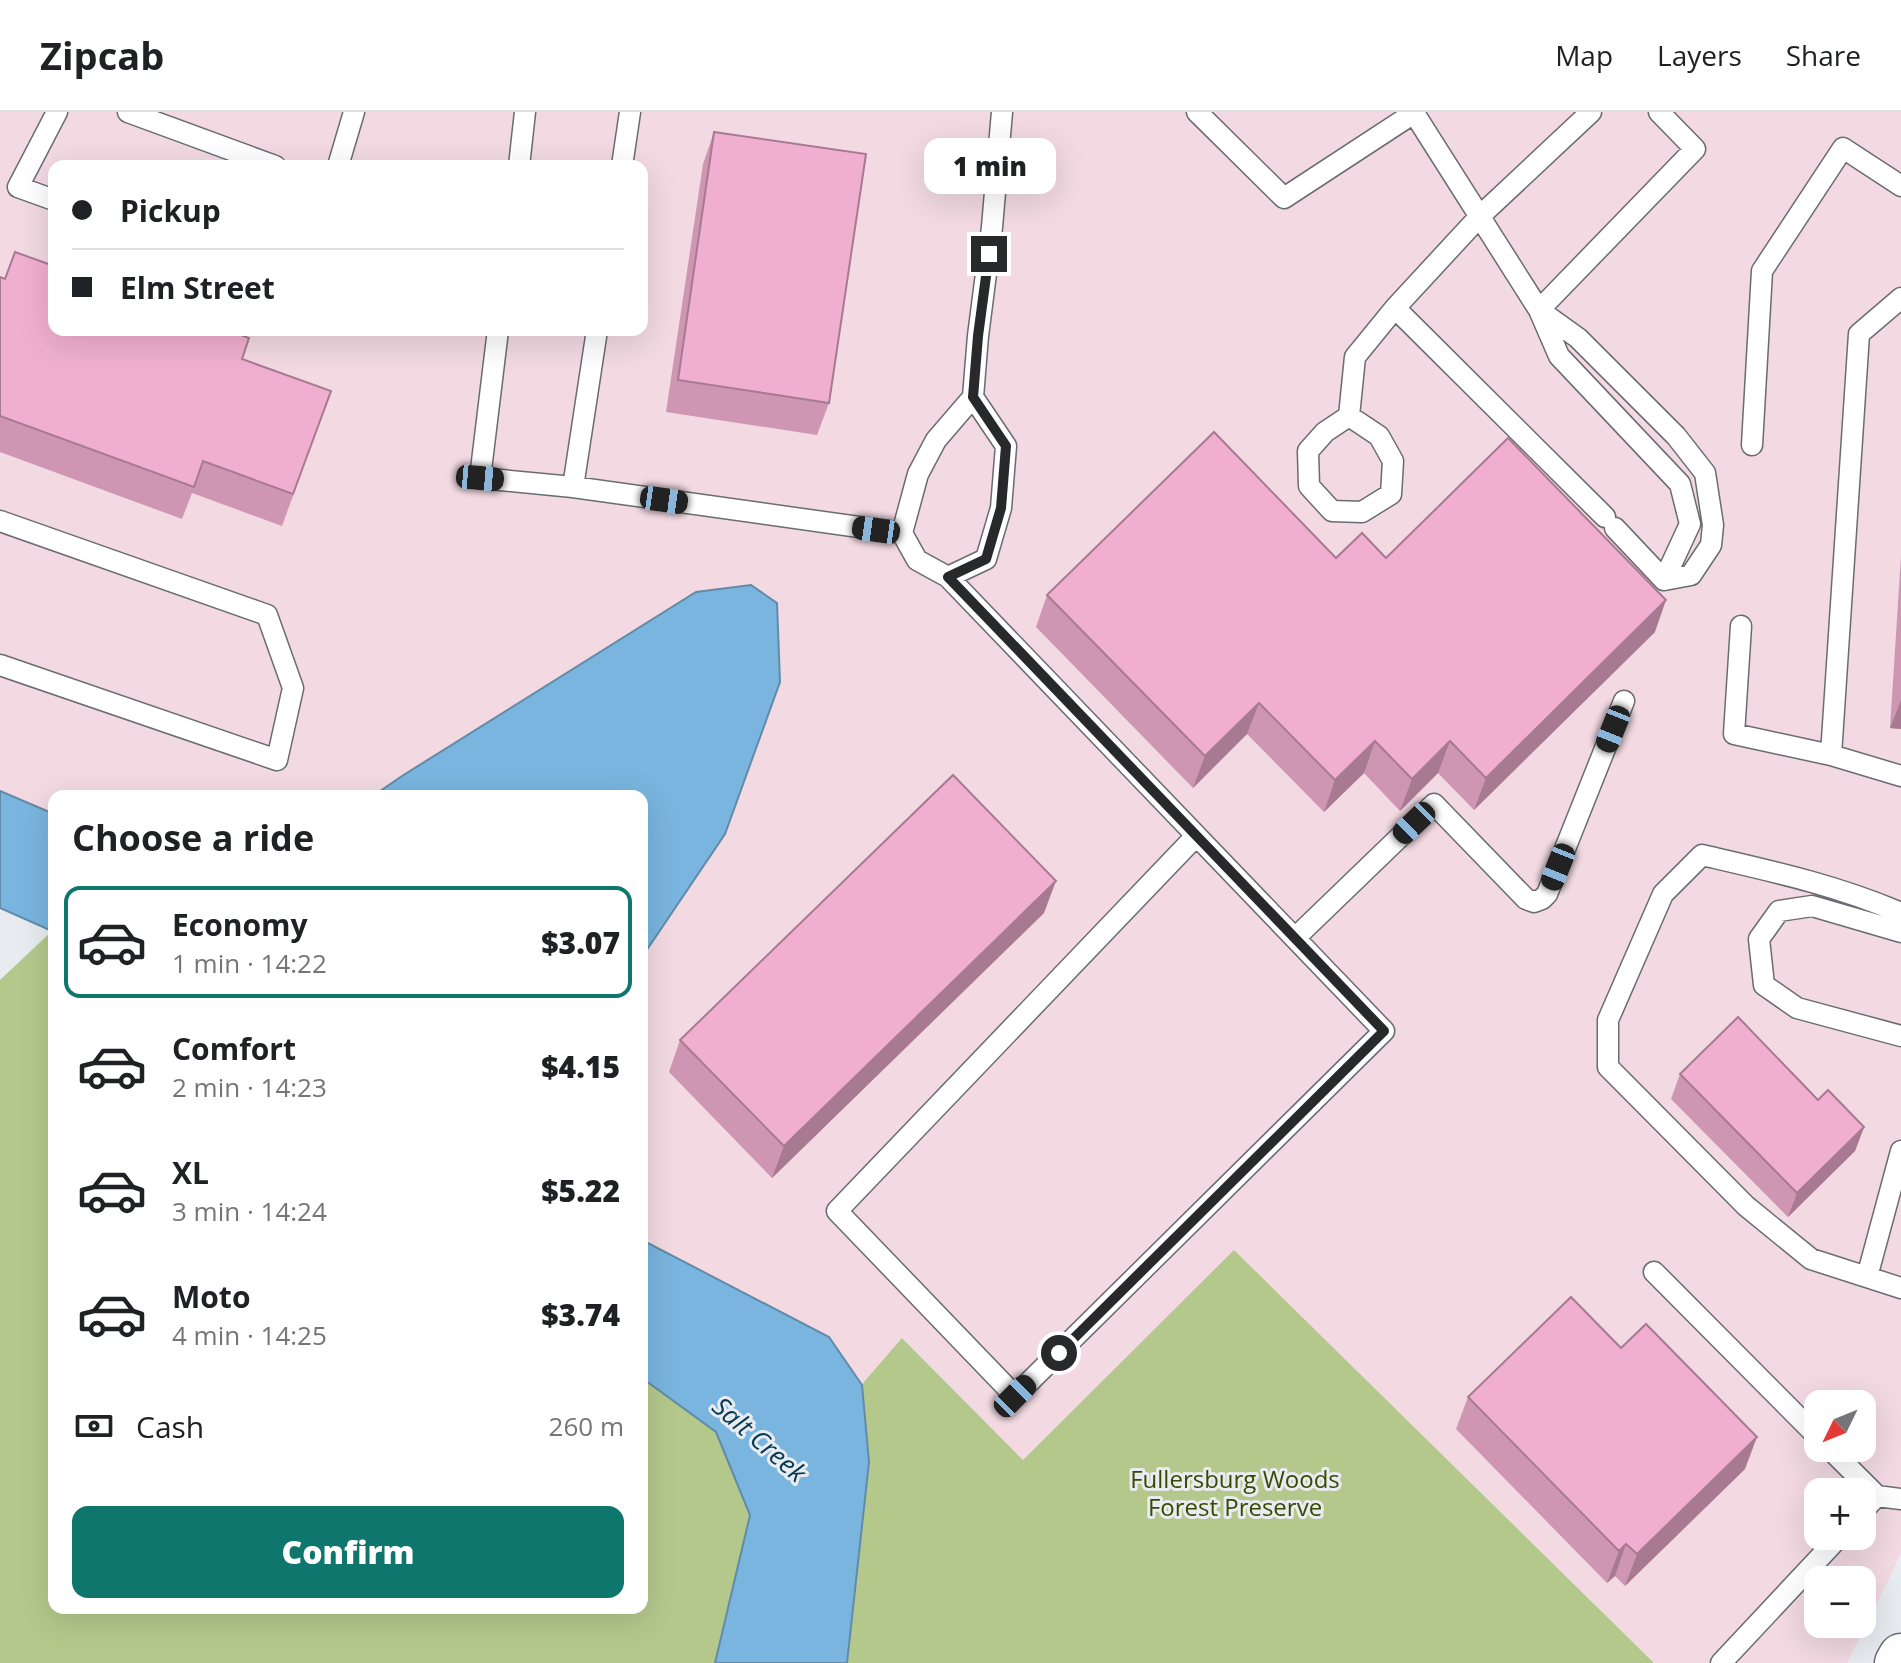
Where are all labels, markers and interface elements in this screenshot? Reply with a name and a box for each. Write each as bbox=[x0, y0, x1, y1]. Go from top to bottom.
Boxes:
text: Zipcab bbox=[40, 29, 164, 81]
text: Map bbox=[1555, 36, 1613, 74]
text: Layers bbox=[1657, 36, 1742, 74]
text: Share bbox=[1786, 36, 1861, 74]
callout: 1 min bbox=[923, 138, 1055, 194]
text: 1 min bbox=[953, 148, 1027, 184]
text: Pickup bbox=[120, 190, 221, 231]
route end bbox=[971, 236, 1007, 272]
text: Elm Street bbox=[120, 267, 275, 308]
car bbox=[455, 464, 505, 492]
car bbox=[639, 485, 689, 515]
car bbox=[851, 515, 901, 545]
car bbox=[1593, 702, 1633, 756]
car bbox=[1388, 798, 1440, 848]
text: Choose a ride bbox=[72, 813, 314, 862]
car bbox=[1538, 840, 1578, 894]
text: Economy bbox=[172, 904, 308, 945]
icon: car bbox=[76, 906, 148, 978]
text: $3.07 bbox=[541, 922, 620, 963]
text: 1 min · 14:22 bbox=[172, 945, 327, 981]
text: Comfort bbox=[172, 1028, 296, 1069]
icon: car bbox=[76, 1030, 148, 1102]
text: $4.15 bbox=[541, 1046, 620, 1087]
text: 2 min · 14:23 bbox=[172, 1069, 327, 1105]
text: XL bbox=[172, 1152, 209, 1193]
icon: car bbox=[76, 1154, 148, 1226]
text: $5.22 bbox=[541, 1170, 620, 1211]
text: 3 min · 14:24 bbox=[172, 1193, 327, 1229]
text: Moto bbox=[172, 1276, 250, 1317]
icon: car bbox=[76, 1278, 148, 1350]
text: $3.74 bbox=[541, 1294, 620, 1335]
text: 4 min · 14:25 bbox=[172, 1317, 327, 1353]
route start bbox=[1041, 1335, 1077, 1371]
car bbox=[990, 1371, 1040, 1421]
water label: Salt Creek bbox=[705, 1388, 816, 1491]
north arrow bbox=[1804, 1390, 1876, 1462]
map controls bbox=[1804, 1390, 1876, 1638]
icon: cash bbox=[72, 1404, 116, 1448]
text: Cash bbox=[136, 1406, 204, 1447]
text: 260 m bbox=[549, 1408, 624, 1444]
park label: Fullersburg Woods Forest Preserve bbox=[1130, 1462, 1340, 1523]
button: + bbox=[1804, 1478, 1876, 1550]
button: Confirm bbox=[72, 1506, 624, 1598]
button: − bbox=[1804, 1566, 1876, 1638]

